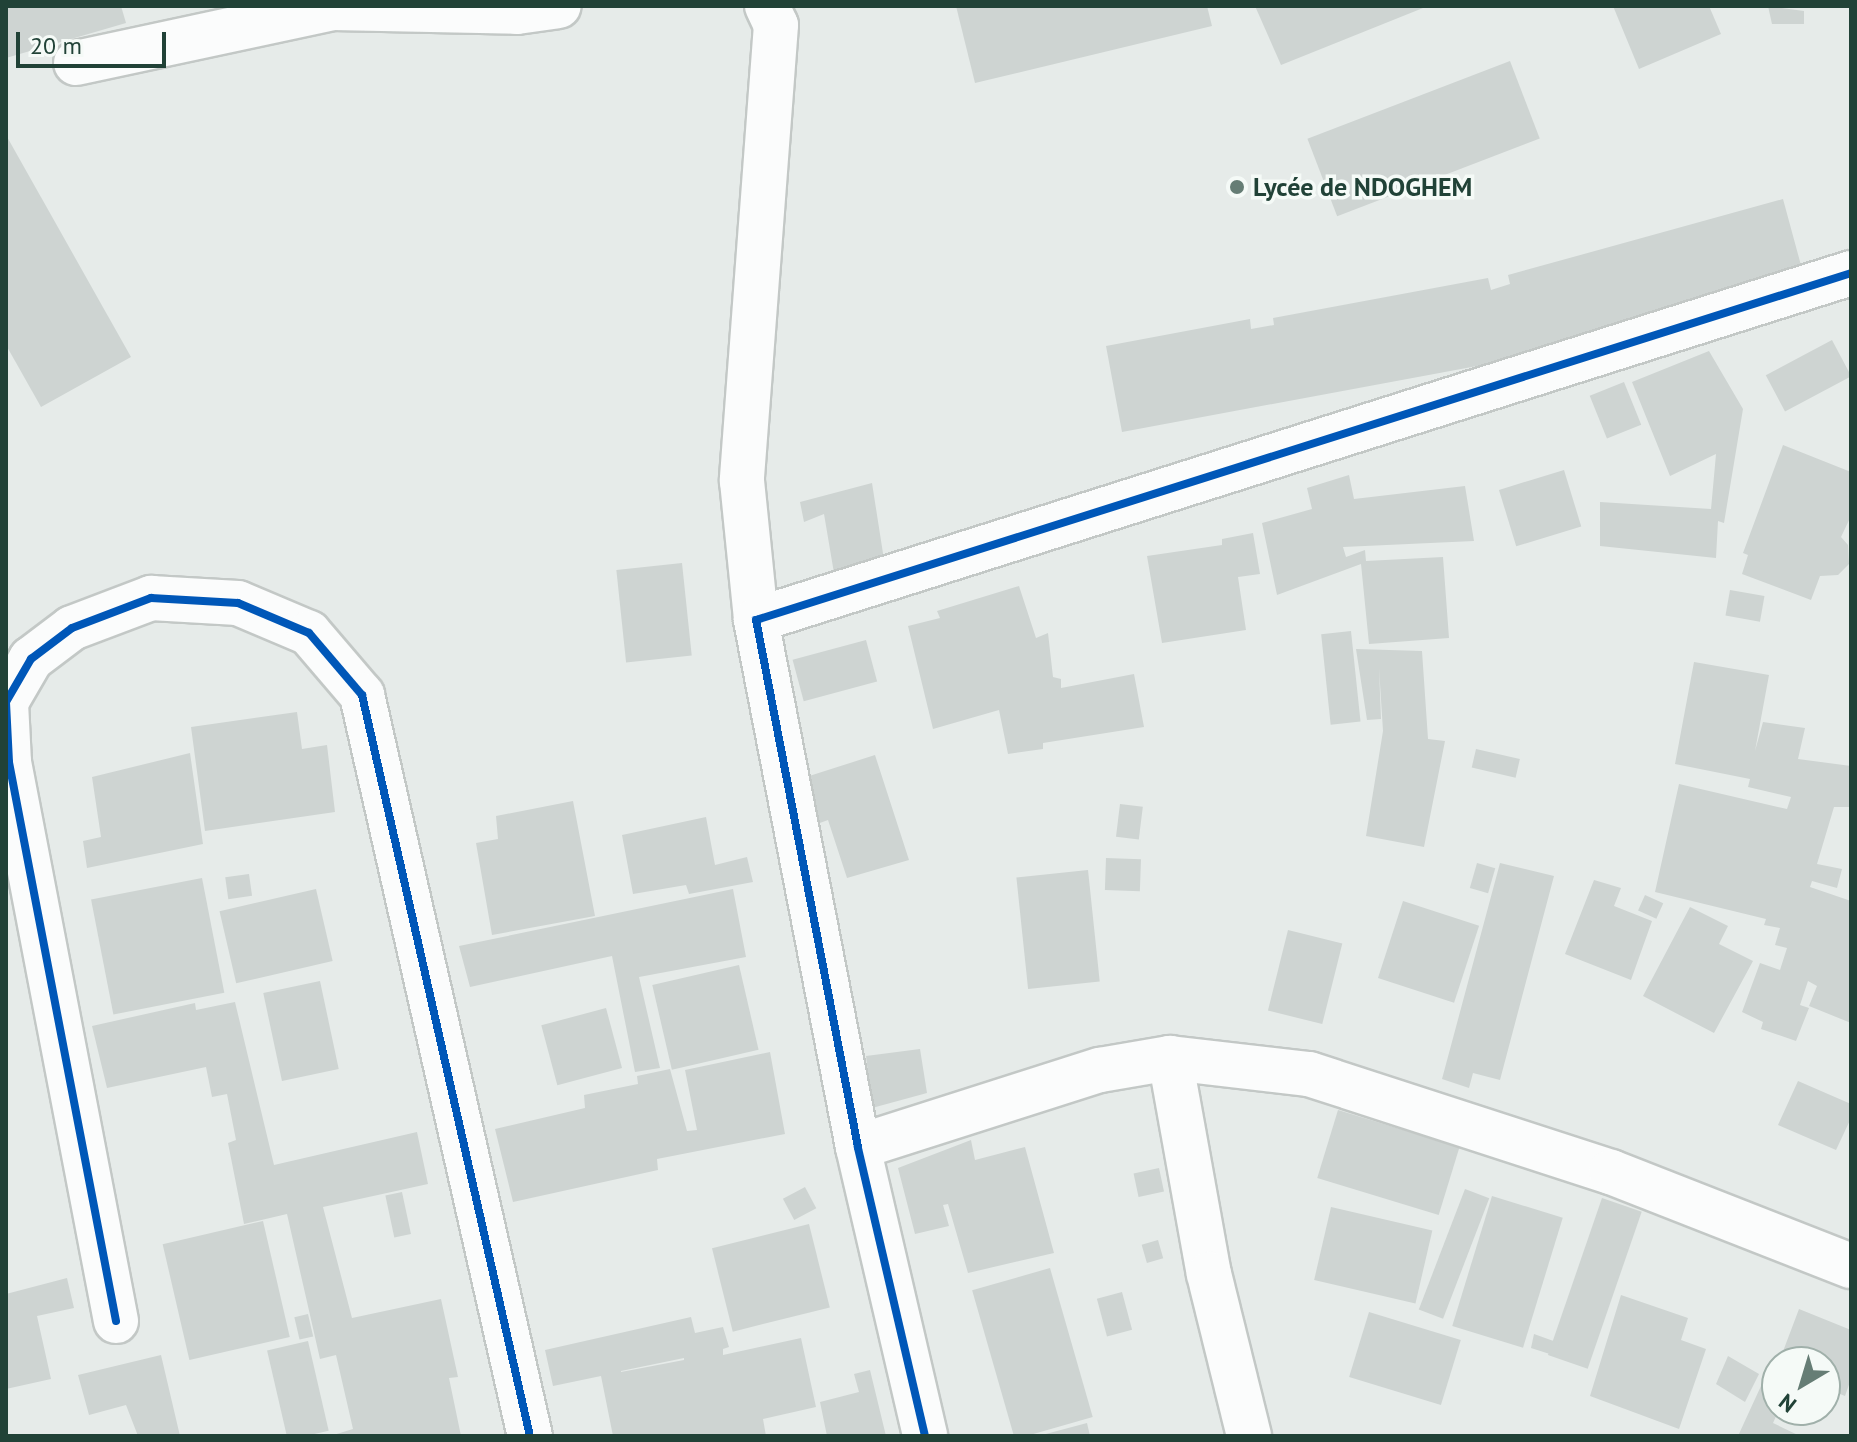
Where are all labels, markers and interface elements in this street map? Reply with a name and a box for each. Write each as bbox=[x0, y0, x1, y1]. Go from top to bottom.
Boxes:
scale bar bbox=[20, 16, 170, 66]
text: 20 m bbox=[30, 30, 82, 61]
place label: Lycée de NDOGHEM bbox=[1253, 171, 1472, 203]
marker: Lycée de NDOGHEM bbox=[1228, 178, 1246, 196]
north arrow bbox=[1761, 1346, 1841, 1426]
text: N bbox=[1773, 1388, 1802, 1419]

